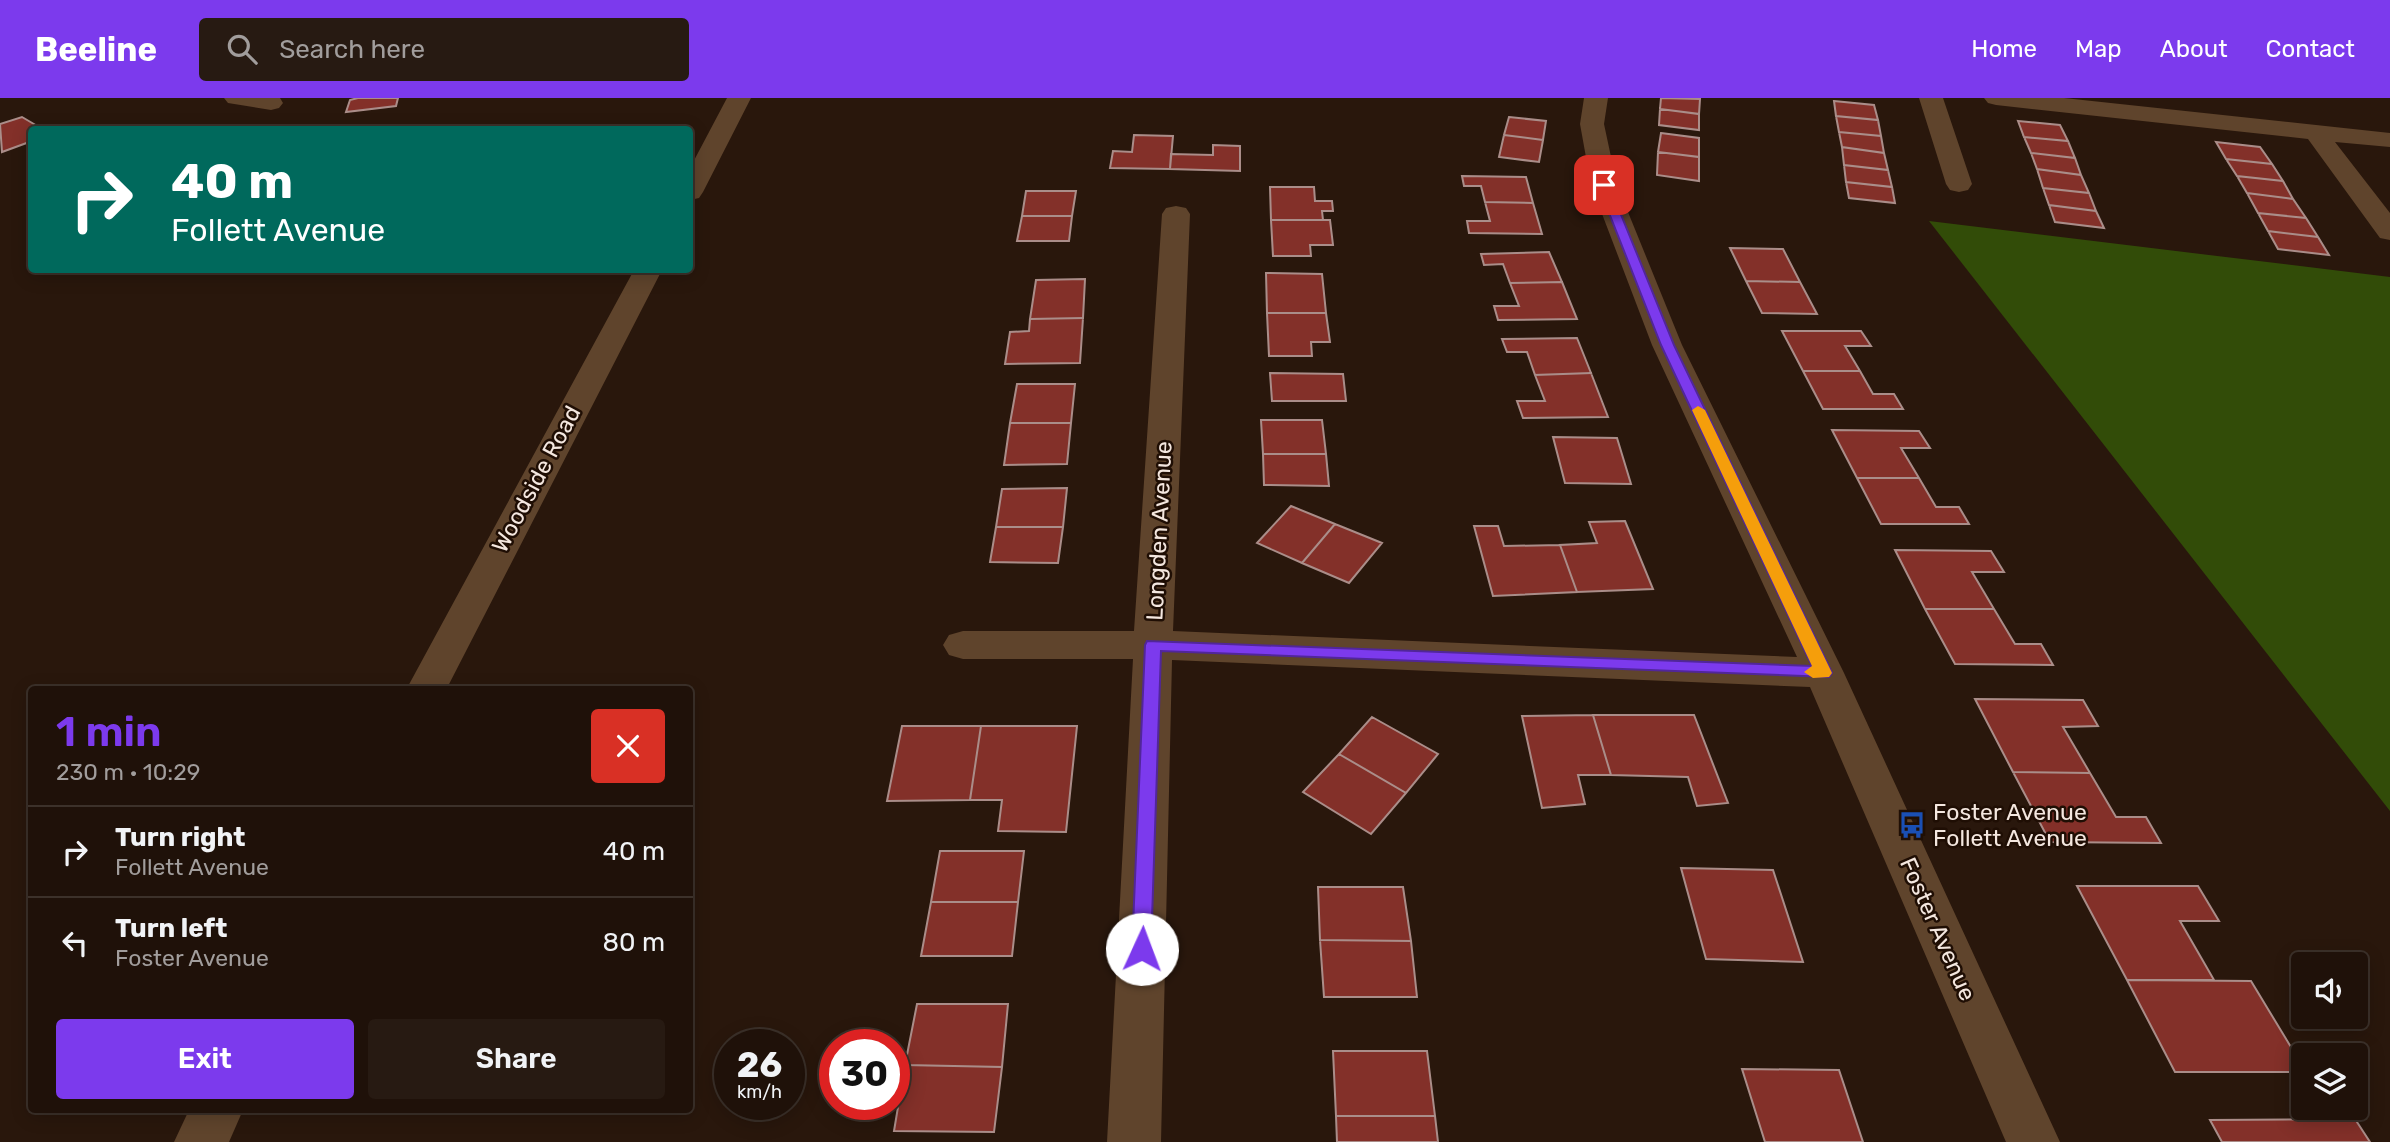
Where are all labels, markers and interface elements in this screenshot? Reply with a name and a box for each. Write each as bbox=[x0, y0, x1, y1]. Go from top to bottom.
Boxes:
search box bbox=[199, 18, 689, 81]
text: Beeline bbox=[35, 30, 157, 69]
icon: search bbox=[223, 30, 261, 68]
text: Search here bbox=[279, 34, 425, 65]
text: Home bbox=[1971, 35, 2037, 63]
text: Map bbox=[2075, 35, 2122, 63]
text: About bbox=[2160, 35, 2228, 63]
text: Contact bbox=[2266, 35, 2355, 63]
text: 40 m bbox=[171, 152, 293, 210]
icon: right bbox=[56, 154, 147, 245]
pin bbox=[1574, 155, 1634, 215]
icon: arrive bbox=[1585, 166, 1623, 204]
text: Follett Avenue bbox=[171, 211, 385, 249]
street label: Woodside Road bbox=[486, 401, 586, 557]
street label: Longden Avenue bbox=[1140, 441, 1178, 621]
text: 1 min bbox=[56, 707, 162, 757]
button: close bbox=[591, 709, 665, 783]
text: 230 m · 10:29 bbox=[56, 758, 200, 786]
place label: Foster Avenue Follett Avenue bbox=[1933, 798, 2087, 852]
bus stop icon: Foster Avenue Follett Avenue bbox=[1897, 810, 1927, 840]
text: Turn right bbox=[115, 822, 245, 853]
icon: right bbox=[56, 833, 94, 871]
text: 40 m bbox=[603, 836, 665, 867]
text: Follett Avenue bbox=[115, 853, 269, 881]
street label: Foster Avenue bbox=[1894, 853, 1982, 1005]
position arrow bbox=[1105, 912, 1179, 986]
text: Turn left bbox=[115, 913, 227, 944]
icon: left bbox=[56, 924, 94, 962]
text: 80 m bbox=[602, 927, 665, 958]
text: Foster Avenue bbox=[115, 944, 269, 972]
map controls bbox=[2291, 952, 2368, 1120]
button: sound bbox=[2291, 952, 2368, 1029]
button: Exit bbox=[56, 1019, 354, 1099]
button: Share bbox=[368, 1019, 665, 1099]
speed limit sign: 30 bbox=[819, 1029, 910, 1120]
button: layers bbox=[2291, 1043, 2368, 1120]
text: 26 bbox=[737, 1044, 782, 1086]
text: km/h bbox=[737, 1081, 782, 1103]

